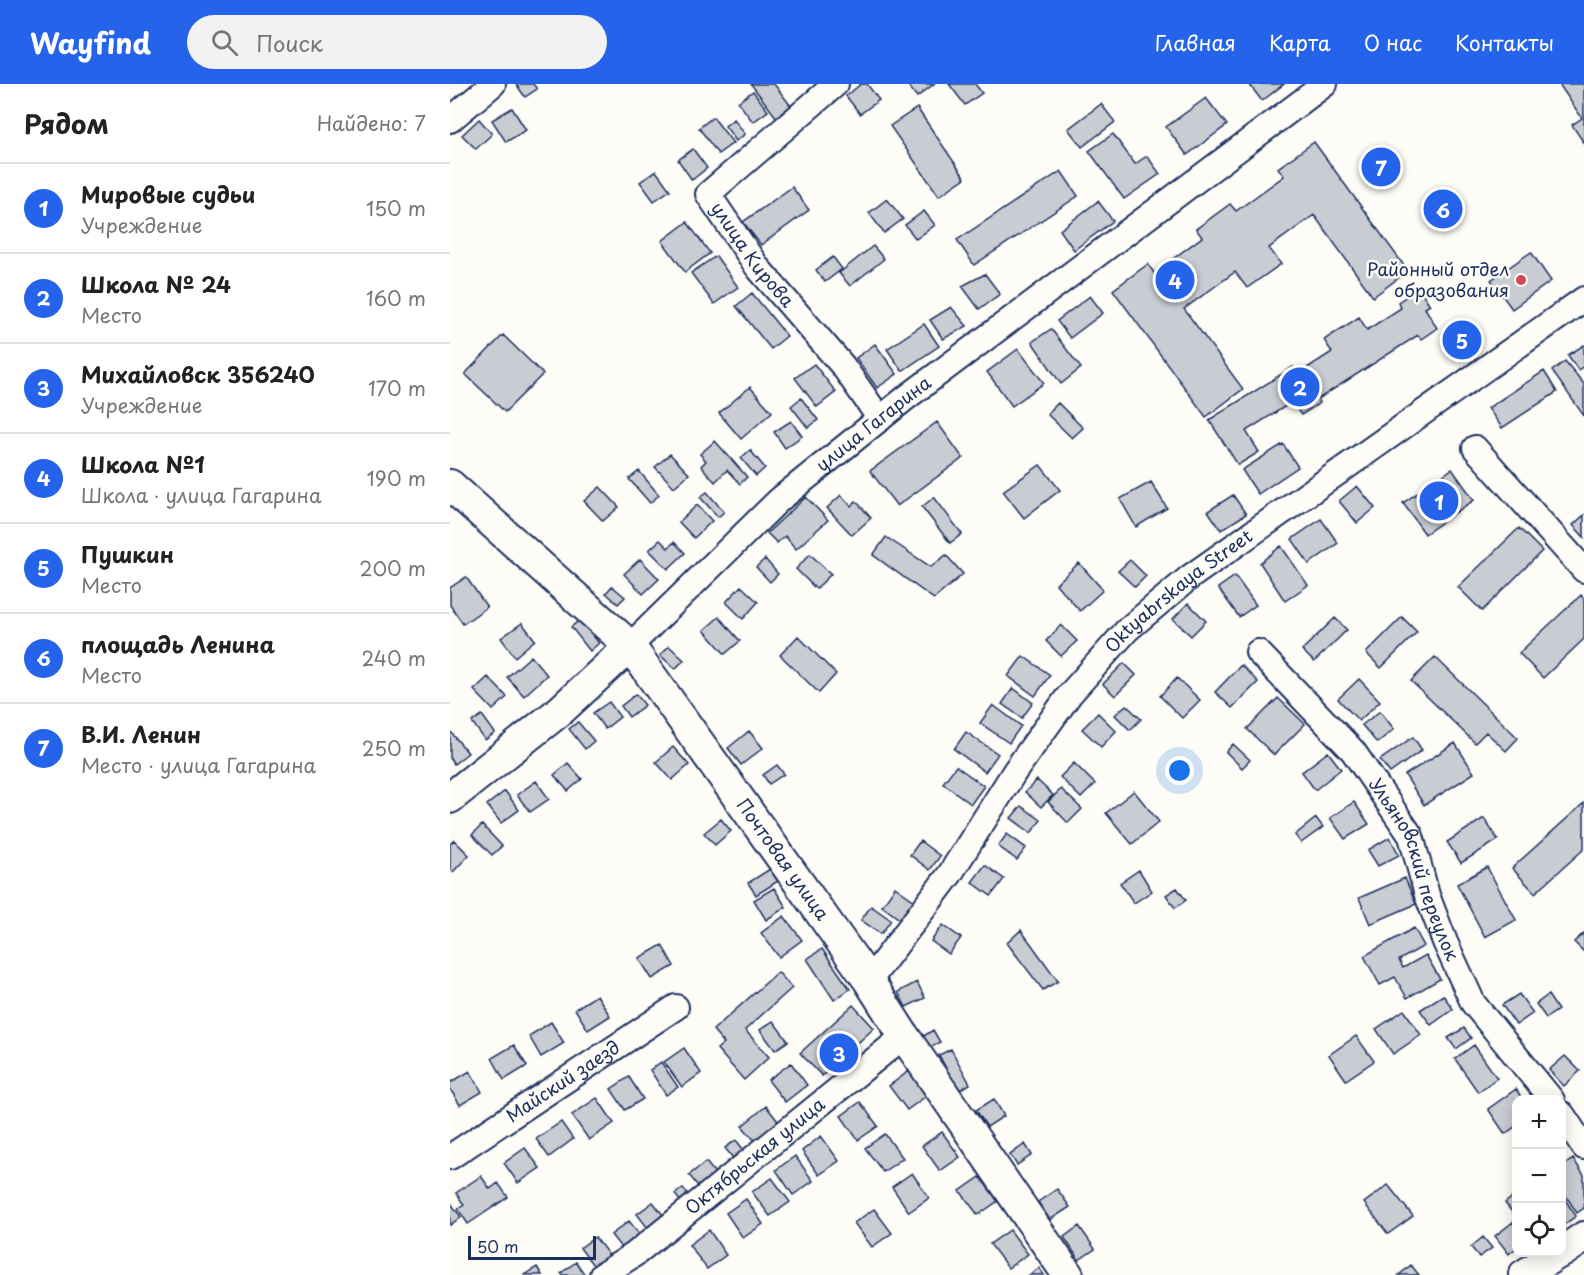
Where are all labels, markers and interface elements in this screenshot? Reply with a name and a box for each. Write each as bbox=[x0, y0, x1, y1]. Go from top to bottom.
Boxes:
search box bbox=[187, 15, 607, 69]
text: Wayfind bbox=[30, 21, 151, 64]
icon: search bbox=[208, 26, 241, 59]
text: Поиск bbox=[256, 26, 323, 59]
text: Главная bbox=[1155, 26, 1236, 58]
text: Карта bbox=[1269, 26, 1331, 58]
text: О нас bbox=[1364, 26, 1422, 58]
text: Контакты bbox=[1455, 26, 1554, 58]
text: Рядом bbox=[24, 104, 109, 143]
text: Найдено: 7 bbox=[317, 108, 426, 138]
pin: 7 bbox=[1362, 144, 1400, 190]
text: Мировые судьи bbox=[81, 177, 256, 210]
pin: 6 bbox=[1424, 186, 1462, 232]
text: 1 bbox=[39, 193, 48, 223]
text: 150 m bbox=[366, 193, 426, 223]
street label: улица Кирова bbox=[705, 196, 802, 313]
text: Учреждение bbox=[81, 210, 202, 240]
place label: Районный отдел образования bbox=[1367, 255, 1509, 303]
pin: 4 bbox=[1156, 258, 1194, 302]
text: Школа № 24 bbox=[81, 267, 231, 300]
marker: Районный отдел образования bbox=[1514, 273, 1528, 287]
text: 2 bbox=[36, 283, 51, 313]
text: 160 m bbox=[366, 283, 426, 313]
text: Место bbox=[81, 300, 142, 330]
pin: 5 bbox=[1442, 318, 1482, 362]
text: Михайловск 356240 bbox=[81, 357, 315, 390]
pin: 2 bbox=[1280, 364, 1320, 410]
street label: улица Гагарина bbox=[809, 368, 937, 477]
text: 3 bbox=[37, 373, 50, 403]
text: 170 m bbox=[368, 373, 426, 403]
text: Учреждение bbox=[81, 390, 202, 420]
text: Школа №1 bbox=[81, 447, 205, 480]
text: 4 bbox=[37, 463, 50, 493]
text: 190 m bbox=[367, 463, 426, 493]
pin: 1 bbox=[1420, 478, 1458, 524]
text: Школа · улица Гагарина bbox=[81, 480, 322, 510]
street label: Oktyabrskaya Street bbox=[1098, 522, 1257, 658]
text: Пушкин bbox=[81, 537, 174, 570]
text: 5 bbox=[37, 553, 50, 583]
text: 200 m bbox=[359, 553, 426, 583]
text: Место bbox=[81, 570, 142, 600]
text: площадь Ленина bbox=[81, 627, 275, 660]
text: 6 bbox=[36, 643, 51, 673]
text: 240 m bbox=[361, 643, 426, 673]
text: Место bbox=[81, 660, 142, 690]
text: В.И. Ленин bbox=[81, 717, 201, 750]
text: 7 bbox=[38, 733, 49, 763]
text: 250 m bbox=[362, 733, 426, 763]
text: Место · улица Гагарина bbox=[81, 750, 316, 780]
your location bbox=[1165, 756, 1194, 785]
street label: Ульяновский переулок bbox=[1363, 772, 1467, 965]
street label: Почтовая улица bbox=[731, 792, 837, 926]
pin: 3 bbox=[820, 1030, 858, 1076]
street label: Майский заезд bbox=[500, 1033, 625, 1128]
street label: Октябрьская улица bbox=[679, 1090, 831, 1220]
map controls bbox=[1512, 1095, 1566, 1257]
button: + bbox=[1512, 1095, 1566, 1149]
button: − bbox=[1512, 1149, 1566, 1203]
button: locate bbox=[1512, 1203, 1566, 1257]
scale bar bbox=[468, 1233, 596, 1260]
text: 50 m bbox=[477, 1234, 518, 1258]

